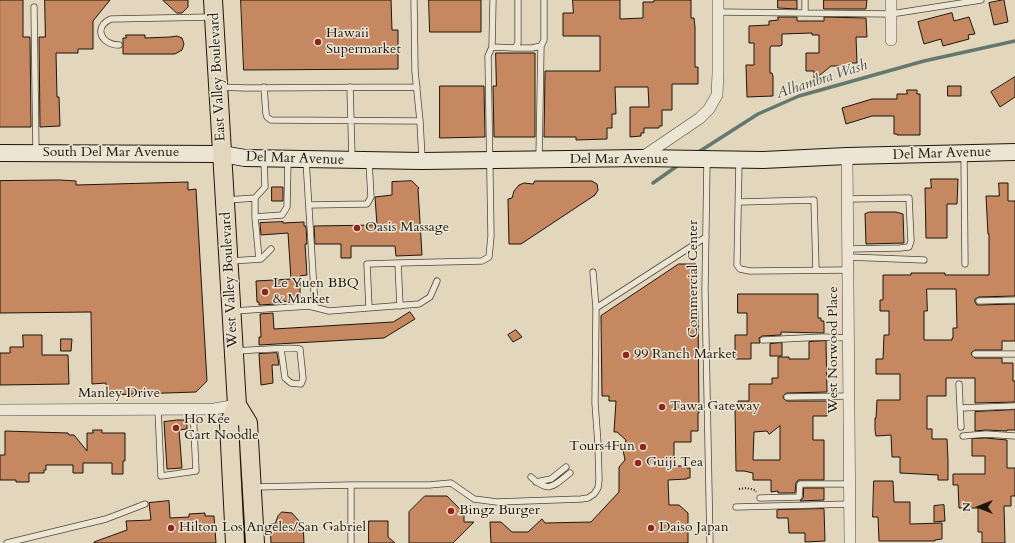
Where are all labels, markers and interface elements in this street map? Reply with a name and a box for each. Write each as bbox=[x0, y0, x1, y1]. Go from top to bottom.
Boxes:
street label: East Valley Boulevard bbox=[206, 12, 230, 142]
place label: Hawaii Supermarket bbox=[326, 26, 401, 58]
marker: Hawaii Supermarket bbox=[313, 37, 323, 47]
water label: Alhambra Wash bbox=[774, 57, 870, 103]
street label: Del Mar Avenue bbox=[892, 144, 992, 164]
street label: South Del Mar Avenue bbox=[43, 145, 179, 161]
street label: Del Mar Avenue bbox=[245, 149, 345, 169]
street label: Del Mar Avenue bbox=[570, 152, 668, 168]
street label: West Valley Boulevard bbox=[218, 212, 242, 348]
place label: Oasis Massage bbox=[365, 220, 449, 236]
street label: Commercial Center bbox=[686, 220, 702, 338]
marker: Oasis Massage bbox=[352, 223, 362, 233]
place label: Le Yuen BBQ & Market bbox=[273, 276, 359, 308]
street label: West Norwood Place bbox=[826, 286, 842, 414]
marker: Le Yuen BBQ & Market bbox=[260, 287, 270, 297]
place label: 99 Ranch Market bbox=[634, 347, 736, 363]
marker: 99 Ranch Market bbox=[621, 350, 631, 360]
street label: Manley Drive bbox=[78, 386, 160, 402]
place label: Tawa Gateway bbox=[670, 399, 760, 415]
marker: Tawa Gateway bbox=[657, 402, 667, 412]
place label: Ho Kee Cart Noodle bbox=[184, 412, 258, 444]
marker: Ho Kee Cart Noodle bbox=[171, 423, 181, 433]
place label: Tours4Fun bbox=[569, 439, 635, 455]
marker: Tours4Fun bbox=[638, 442, 648, 452]
place label: Guiji Tea bbox=[646, 455, 703, 471]
marker: Guiji Tea bbox=[633, 458, 643, 468]
north arrow bbox=[959, 487, 999, 527]
text: N bbox=[959, 502, 974, 512]
place label: Bingz Burger bbox=[459, 503, 540, 519]
marker: Bingz Burger bbox=[446, 506, 456, 516]
place label: Hilton Los Angeles/San Gabriel bbox=[179, 520, 366, 536]
place label: Daiso Japan bbox=[659, 520, 729, 536]
marker: Hilton Los Angeles/San Gabriel bbox=[166, 523, 176, 533]
marker: Daiso Japan bbox=[646, 523, 656, 533]

